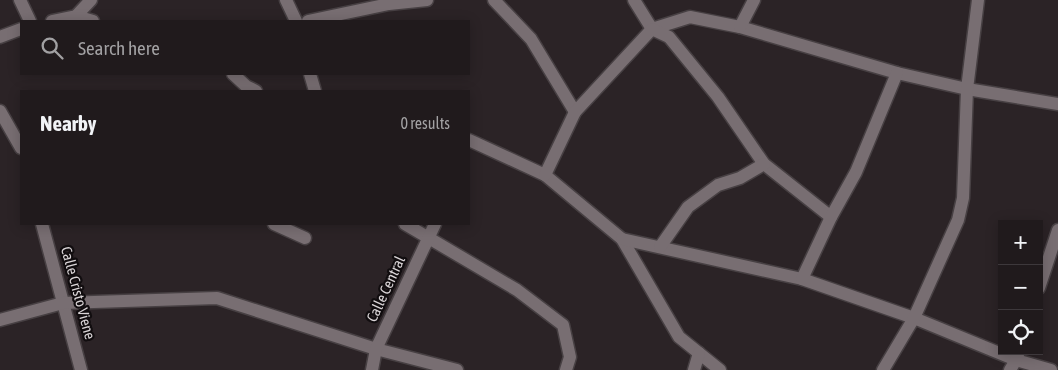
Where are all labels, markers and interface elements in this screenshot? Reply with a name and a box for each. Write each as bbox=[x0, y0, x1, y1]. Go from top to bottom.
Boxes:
search box bbox=[20, 20, 470, 75]
icon: search bbox=[38, 34, 66, 62]
text: Search here bbox=[78, 37, 160, 59]
text: Nearby bbox=[40, 111, 96, 135]
text: 0 results bbox=[400, 114, 450, 132]
map controls bbox=[998, 220, 1043, 355]
button: + bbox=[998, 220, 1043, 265]
street label: Calle Cristo Viene bbox=[58, 245, 99, 341]
street label: Calle Central bbox=[363, 253, 408, 324]
button: − bbox=[998, 265, 1043, 310]
button: locate bbox=[998, 310, 1043, 355]

